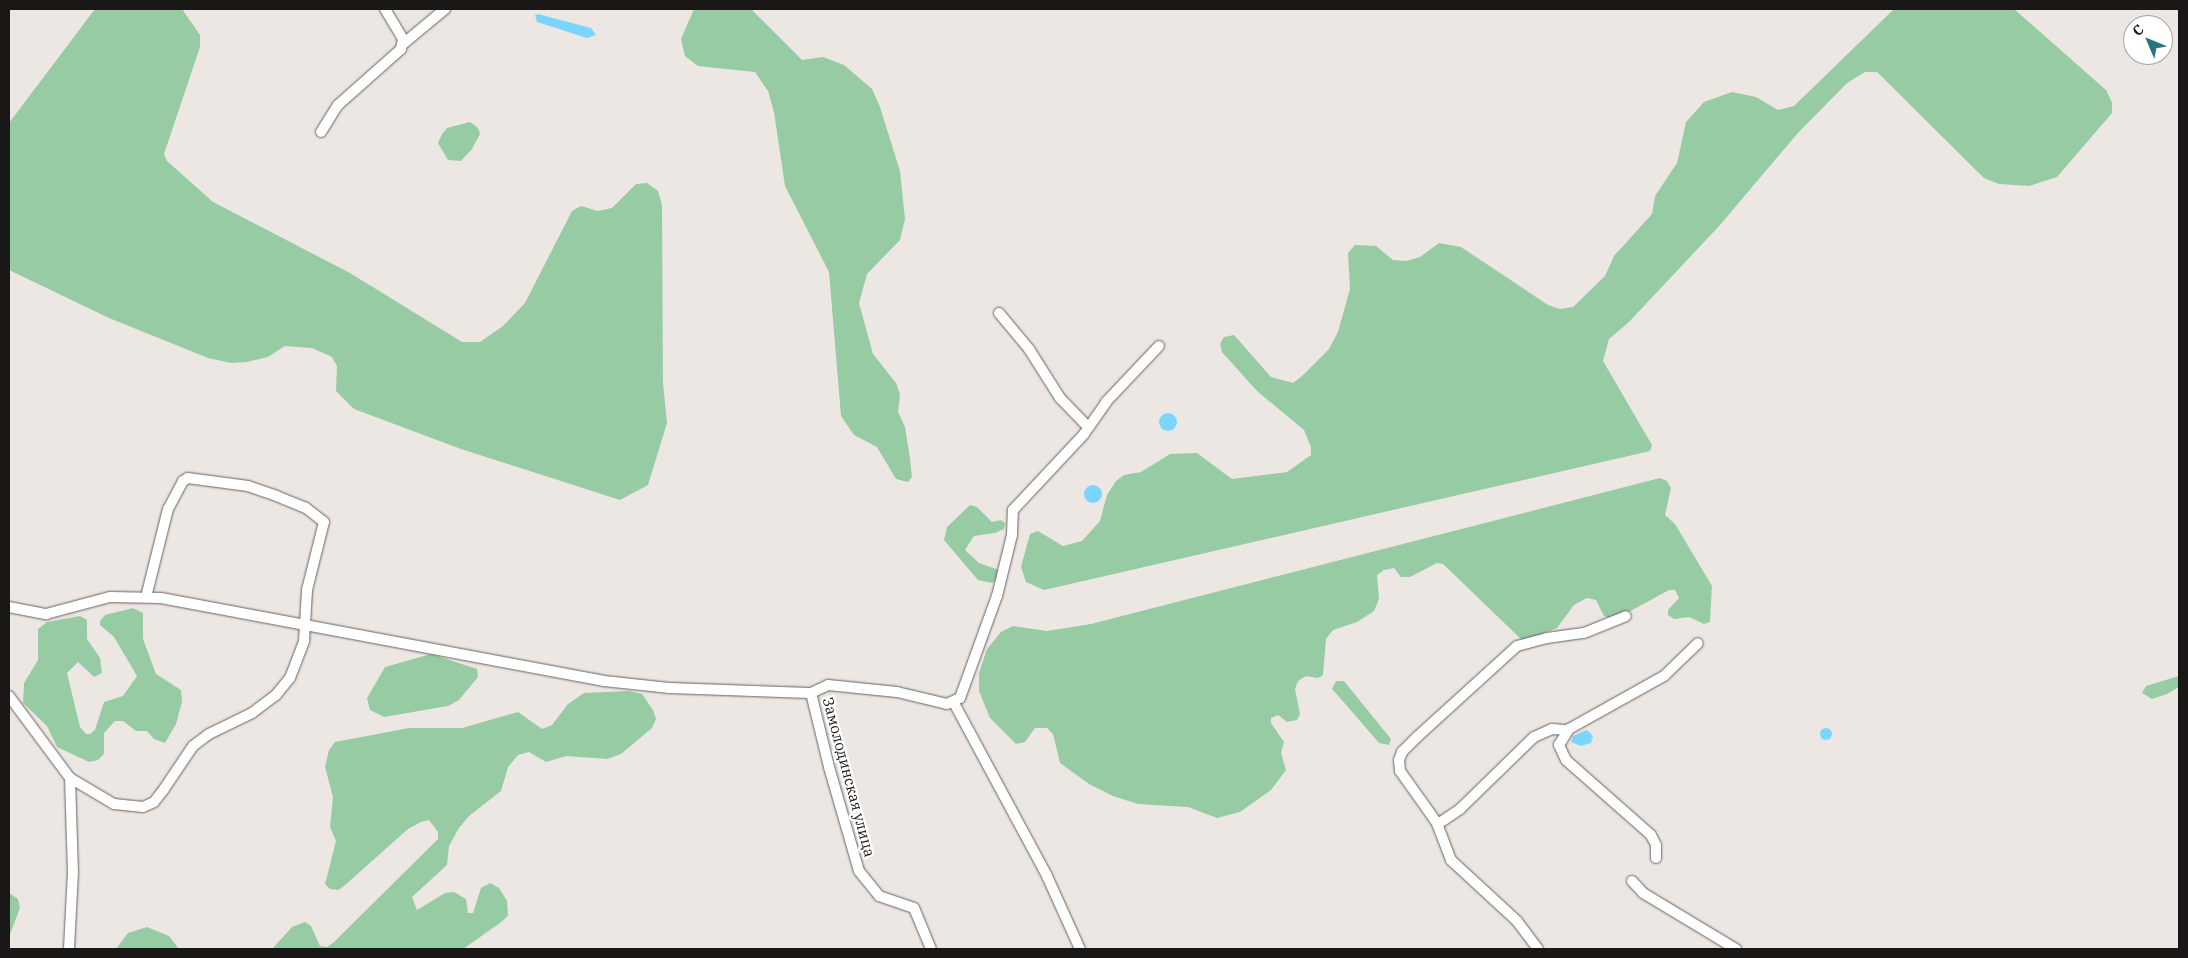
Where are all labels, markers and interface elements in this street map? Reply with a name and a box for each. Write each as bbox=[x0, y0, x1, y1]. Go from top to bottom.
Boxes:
north arrow bbox=[2123, 15, 2173, 65]
text: С bbox=[2128, 20, 2148, 40]
street label: Замолодинская улица bbox=[819, 695, 879, 859]

